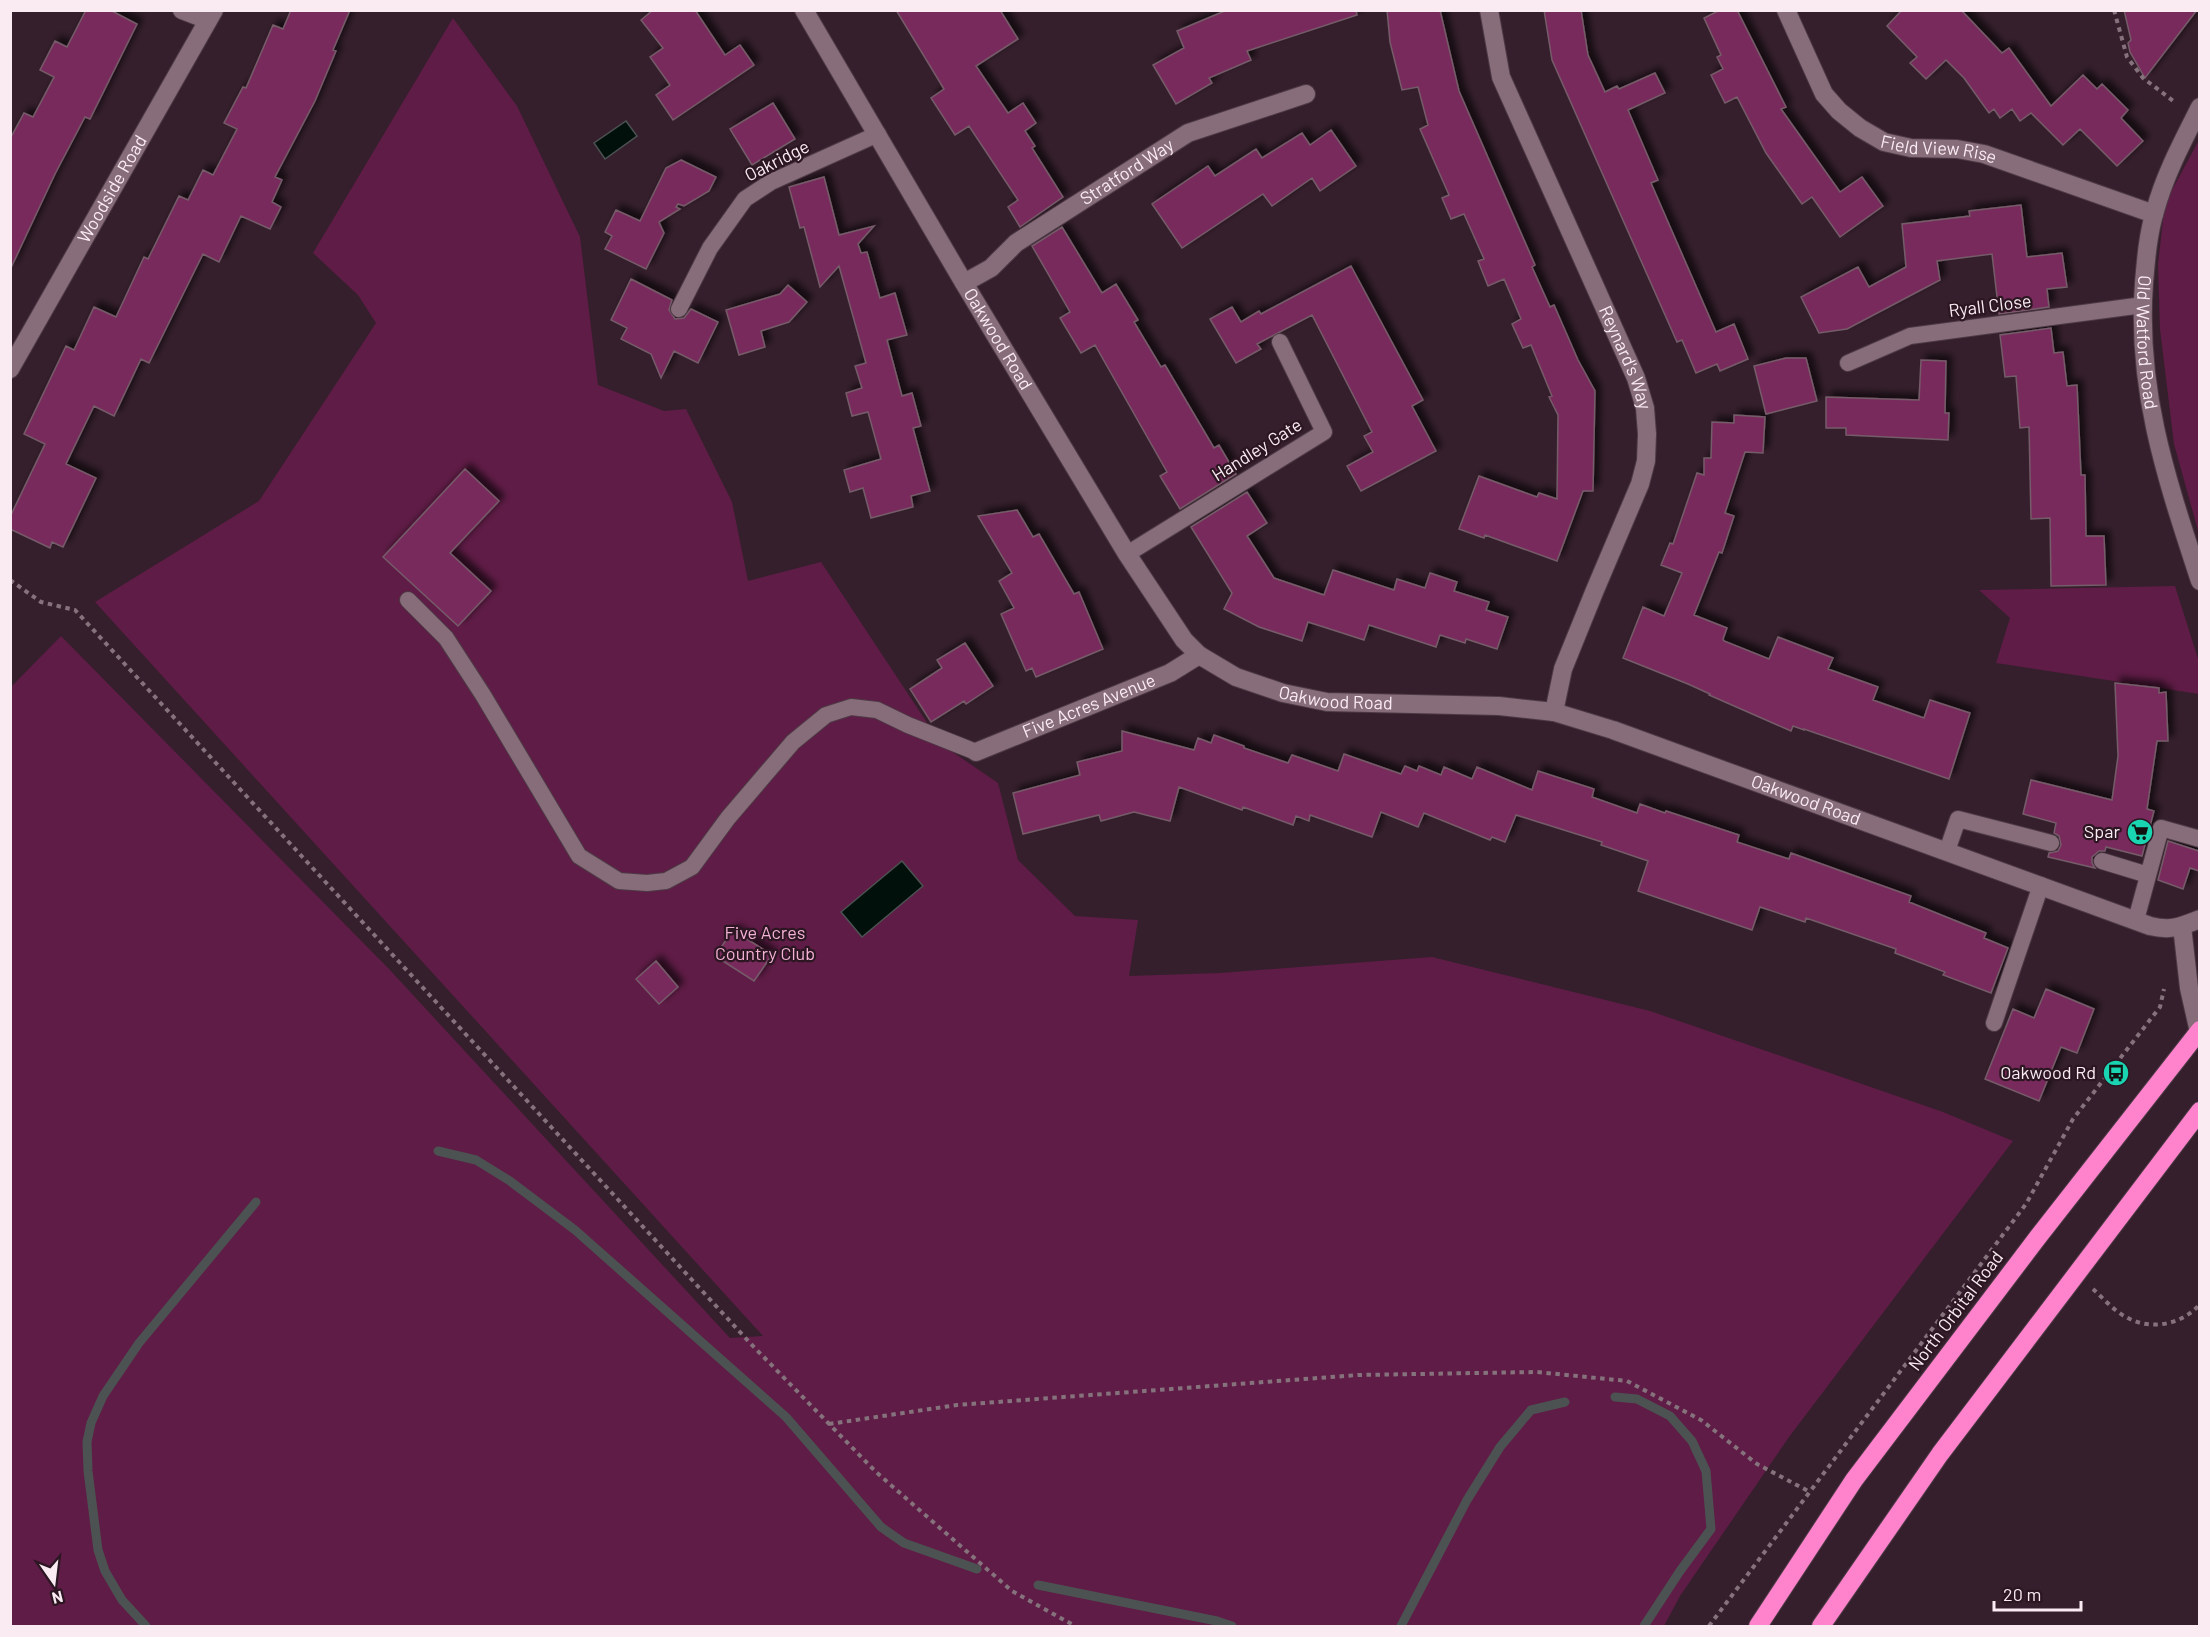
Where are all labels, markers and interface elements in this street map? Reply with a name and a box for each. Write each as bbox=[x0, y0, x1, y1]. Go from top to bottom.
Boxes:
street label: Field View Rise bbox=[1879, 130, 2000, 168]
street label: Woodside Road bbox=[72, 131, 151, 246]
street label: Stratford Way bbox=[1075, 133, 1177, 209]
street label: Oakridge bbox=[741, 135, 812, 186]
street label: Old Watford Road bbox=[2133, 274, 2163, 411]
street label: Oakwood Road bbox=[960, 284, 1038, 394]
street label: Ryall Close bbox=[1947, 289, 2033, 321]
street label: Reynard's Way bbox=[1595, 302, 1657, 412]
street label: Handley Gate bbox=[1208, 413, 1305, 485]
street label: Five Acres Avenue bbox=[1019, 668, 1158, 742]
street label: Oakwood Road bbox=[1277, 680, 1393, 714]
street label: Oakwood Road bbox=[1748, 769, 1864, 829]
supermarket icon: Spar bbox=[2125, 817, 2155, 847]
place label: Spar bbox=[2084, 820, 2120, 842]
park label: Five Acres Country Club bbox=[715, 921, 815, 964]
bus stop icon: Oakwood Rd bbox=[2101, 1058, 2131, 1088]
place label: Oakwood Rd bbox=[2000, 1061, 2096, 1083]
street label: North Orbital Road bbox=[1903, 1246, 2007, 1375]
north arrow bbox=[24, 1553, 84, 1613]
scale bar bbox=[1994, 1574, 2081, 1612]
text: 20 m bbox=[2003, 1583, 2041, 1605]
text: N bbox=[50, 1588, 65, 1609]

